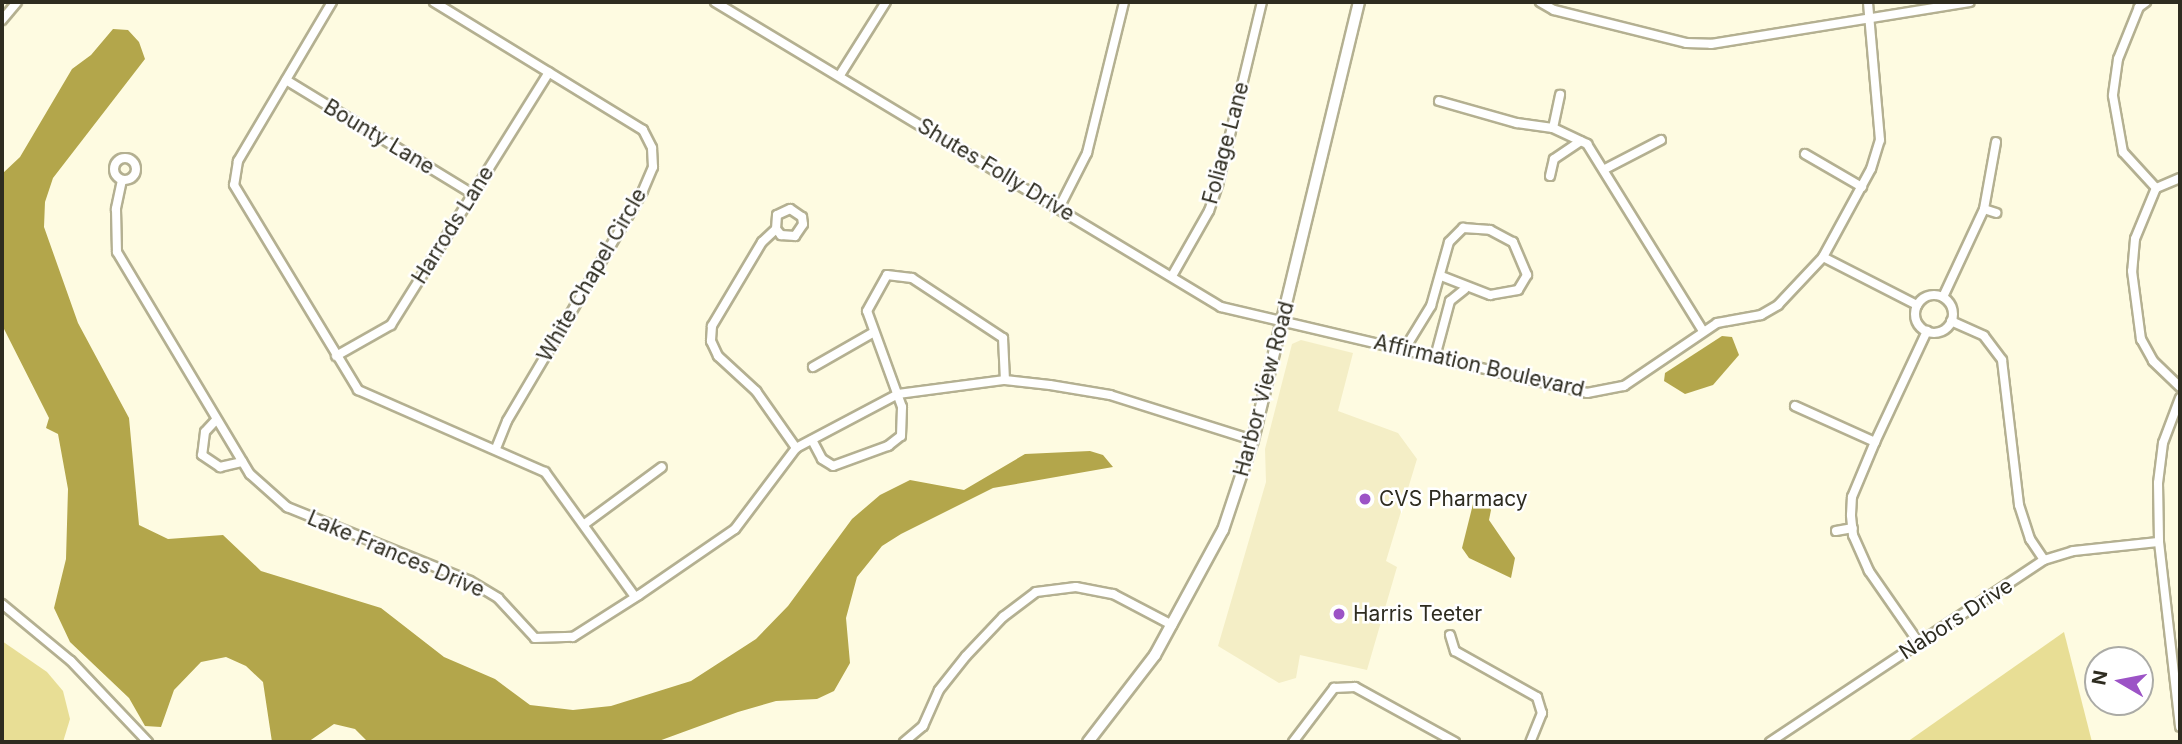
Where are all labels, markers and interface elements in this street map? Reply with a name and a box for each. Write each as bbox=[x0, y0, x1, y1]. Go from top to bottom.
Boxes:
street label: Foliage Lane bbox=[1198, 79, 1254, 207]
street label: Bounty Lane bbox=[319, 94, 439, 180]
street label: Shutes Folly Drive bbox=[913, 113, 1079, 227]
street label: Harrods Lane bbox=[407, 162, 499, 288]
street label: White Chapel Circle bbox=[532, 184, 652, 366]
street label: Harbor View Road bbox=[1229, 299, 1299, 479]
street label: Affirmation Boulevard bbox=[1371, 330, 1587, 402]
place label: CVS Pharmacy bbox=[1379, 486, 1528, 512]
marker: CVS Pharmacy bbox=[1357, 491, 1373, 507]
street label: Lake Frances Drive bbox=[304, 505, 488, 603]
street label: Nabors Drive bbox=[1895, 573, 2017, 665]
place label: Harris Teeter bbox=[1353, 601, 1482, 627]
marker: Harris Teeter bbox=[1331, 606, 1347, 622]
north arrow bbox=[2084, 646, 2154, 716]
text: N bbox=[2087, 668, 2112, 687]

